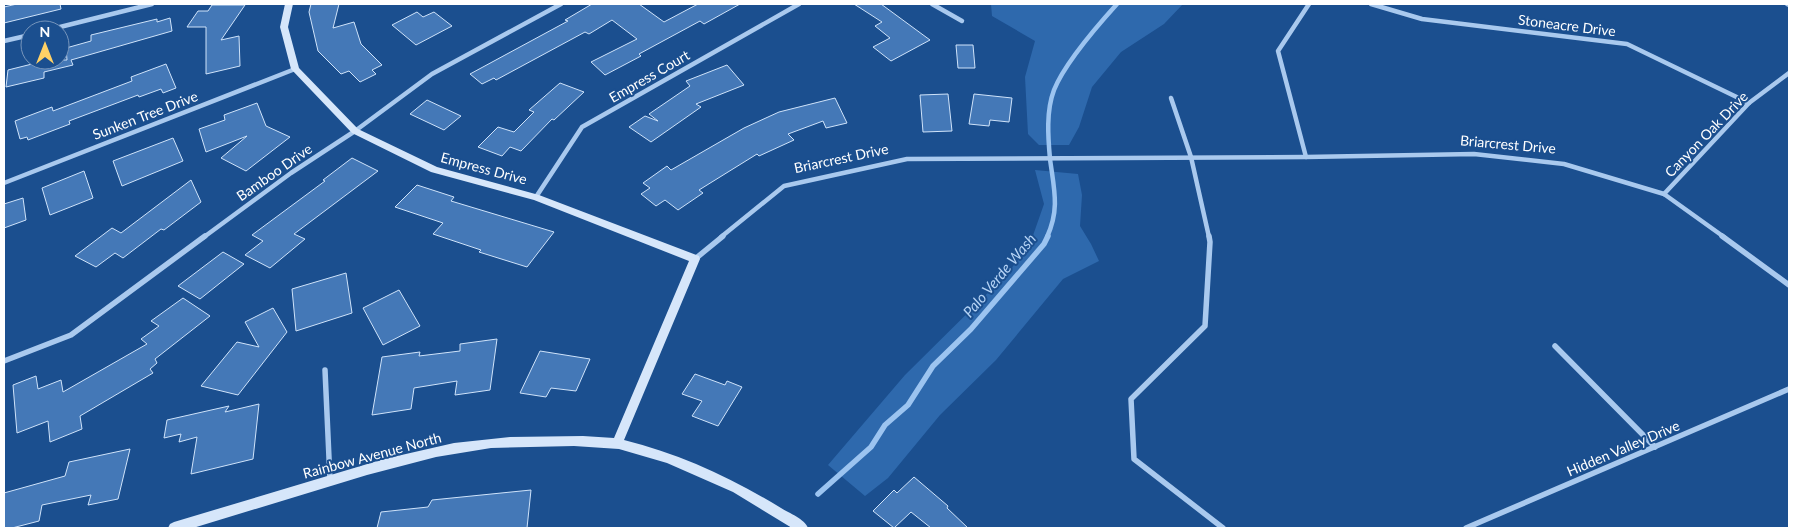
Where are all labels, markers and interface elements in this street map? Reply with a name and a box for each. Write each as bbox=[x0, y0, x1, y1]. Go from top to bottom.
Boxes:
street label: Stoneacre Drive bbox=[1517, 11, 1617, 39]
north arrow bbox=[20, 20, 70, 70]
text: N bbox=[40, 23, 50, 40]
street label: Empress Court bbox=[606, 46, 692, 106]
street label: Sunken Tree Drive bbox=[90, 87, 200, 143]
street label: Canyon Oak Drive bbox=[1661, 88, 1751, 180]
street label: Briarcrest Drive bbox=[1459, 131, 1557, 157]
street label: Bamboo Drive bbox=[233, 140, 315, 204]
street label: Briarcrest Drive bbox=[792, 140, 890, 176]
street label: Empress Drive bbox=[439, 148, 529, 188]
water label: Palo Verde Wash bbox=[959, 229, 1039, 320]
street label: Hidden Valley Drive bbox=[1564, 417, 1682, 479]
street label: Rainbow Avenue North bbox=[301, 428, 443, 482]

